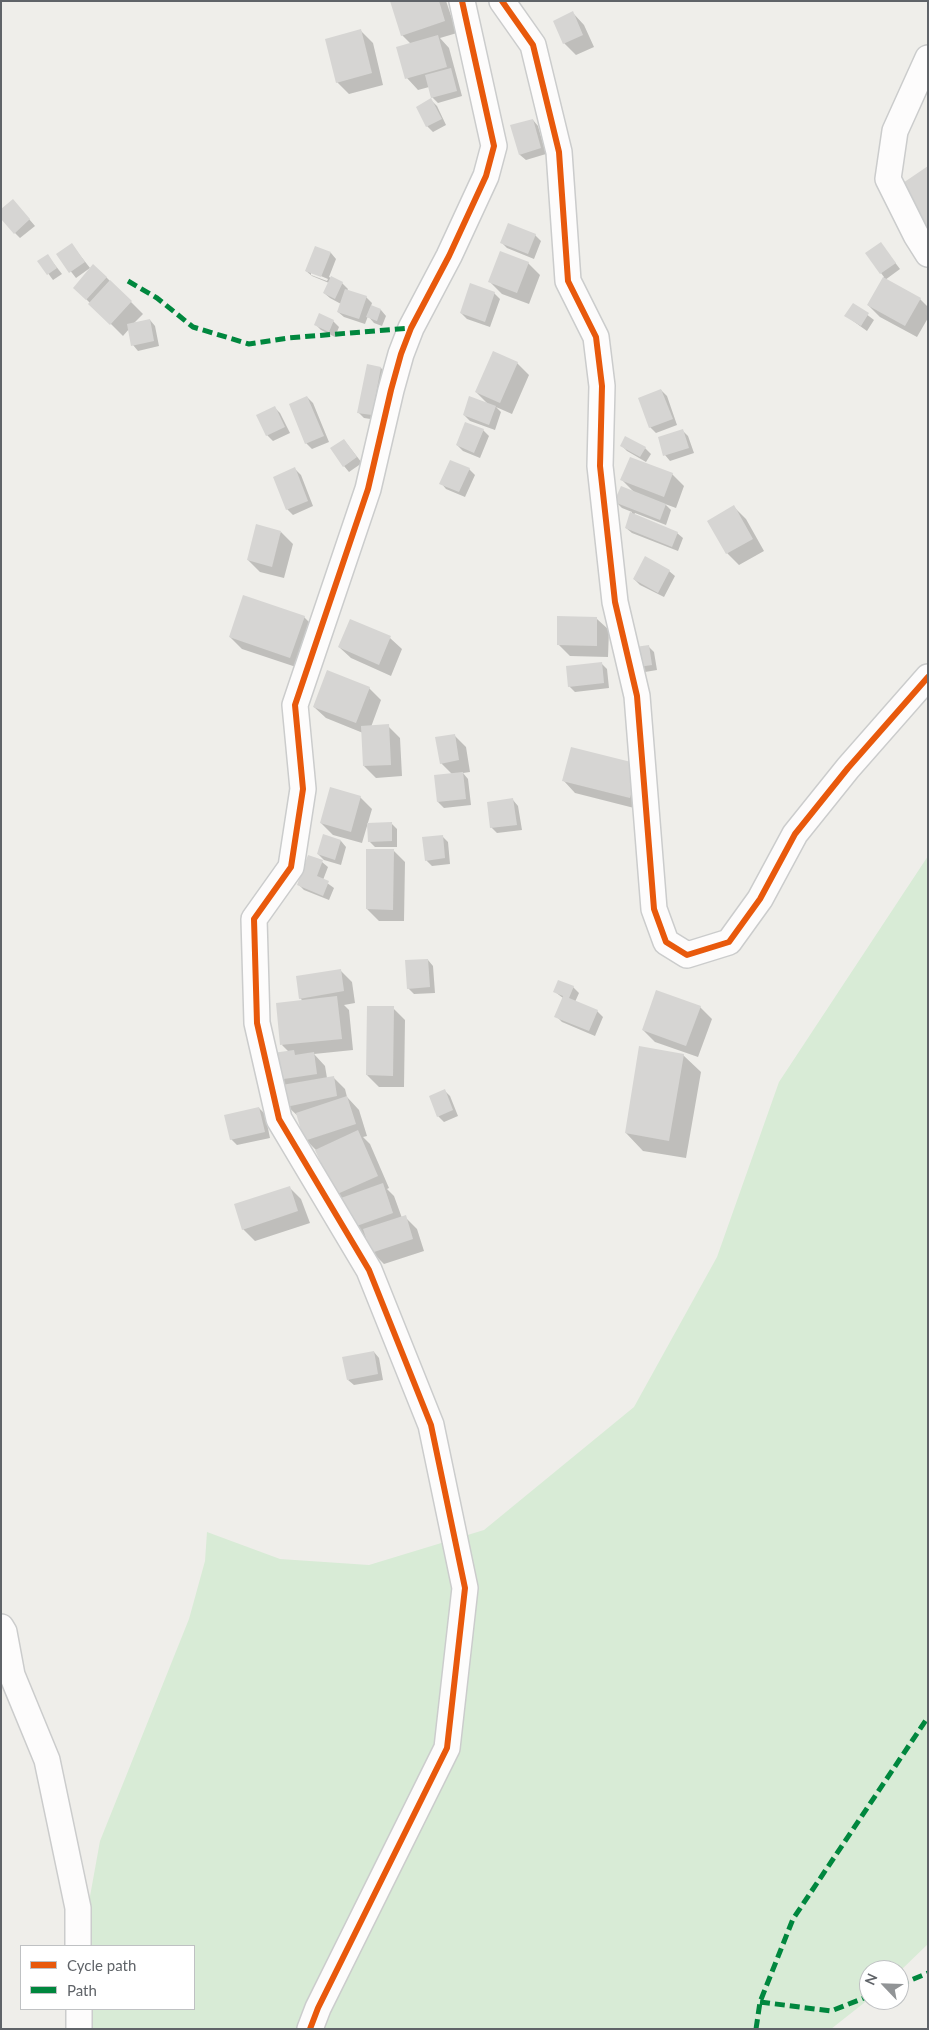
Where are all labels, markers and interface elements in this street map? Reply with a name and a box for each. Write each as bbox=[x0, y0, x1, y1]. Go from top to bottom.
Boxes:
legend bbox=[20, 1945, 195, 2010]
text: Cycle path bbox=[67, 1956, 136, 1974]
north arrow bbox=[859, 1960, 909, 2010]
text: N bbox=[861, 1971, 881, 1987]
text: Path bbox=[67, 1981, 97, 1999]

